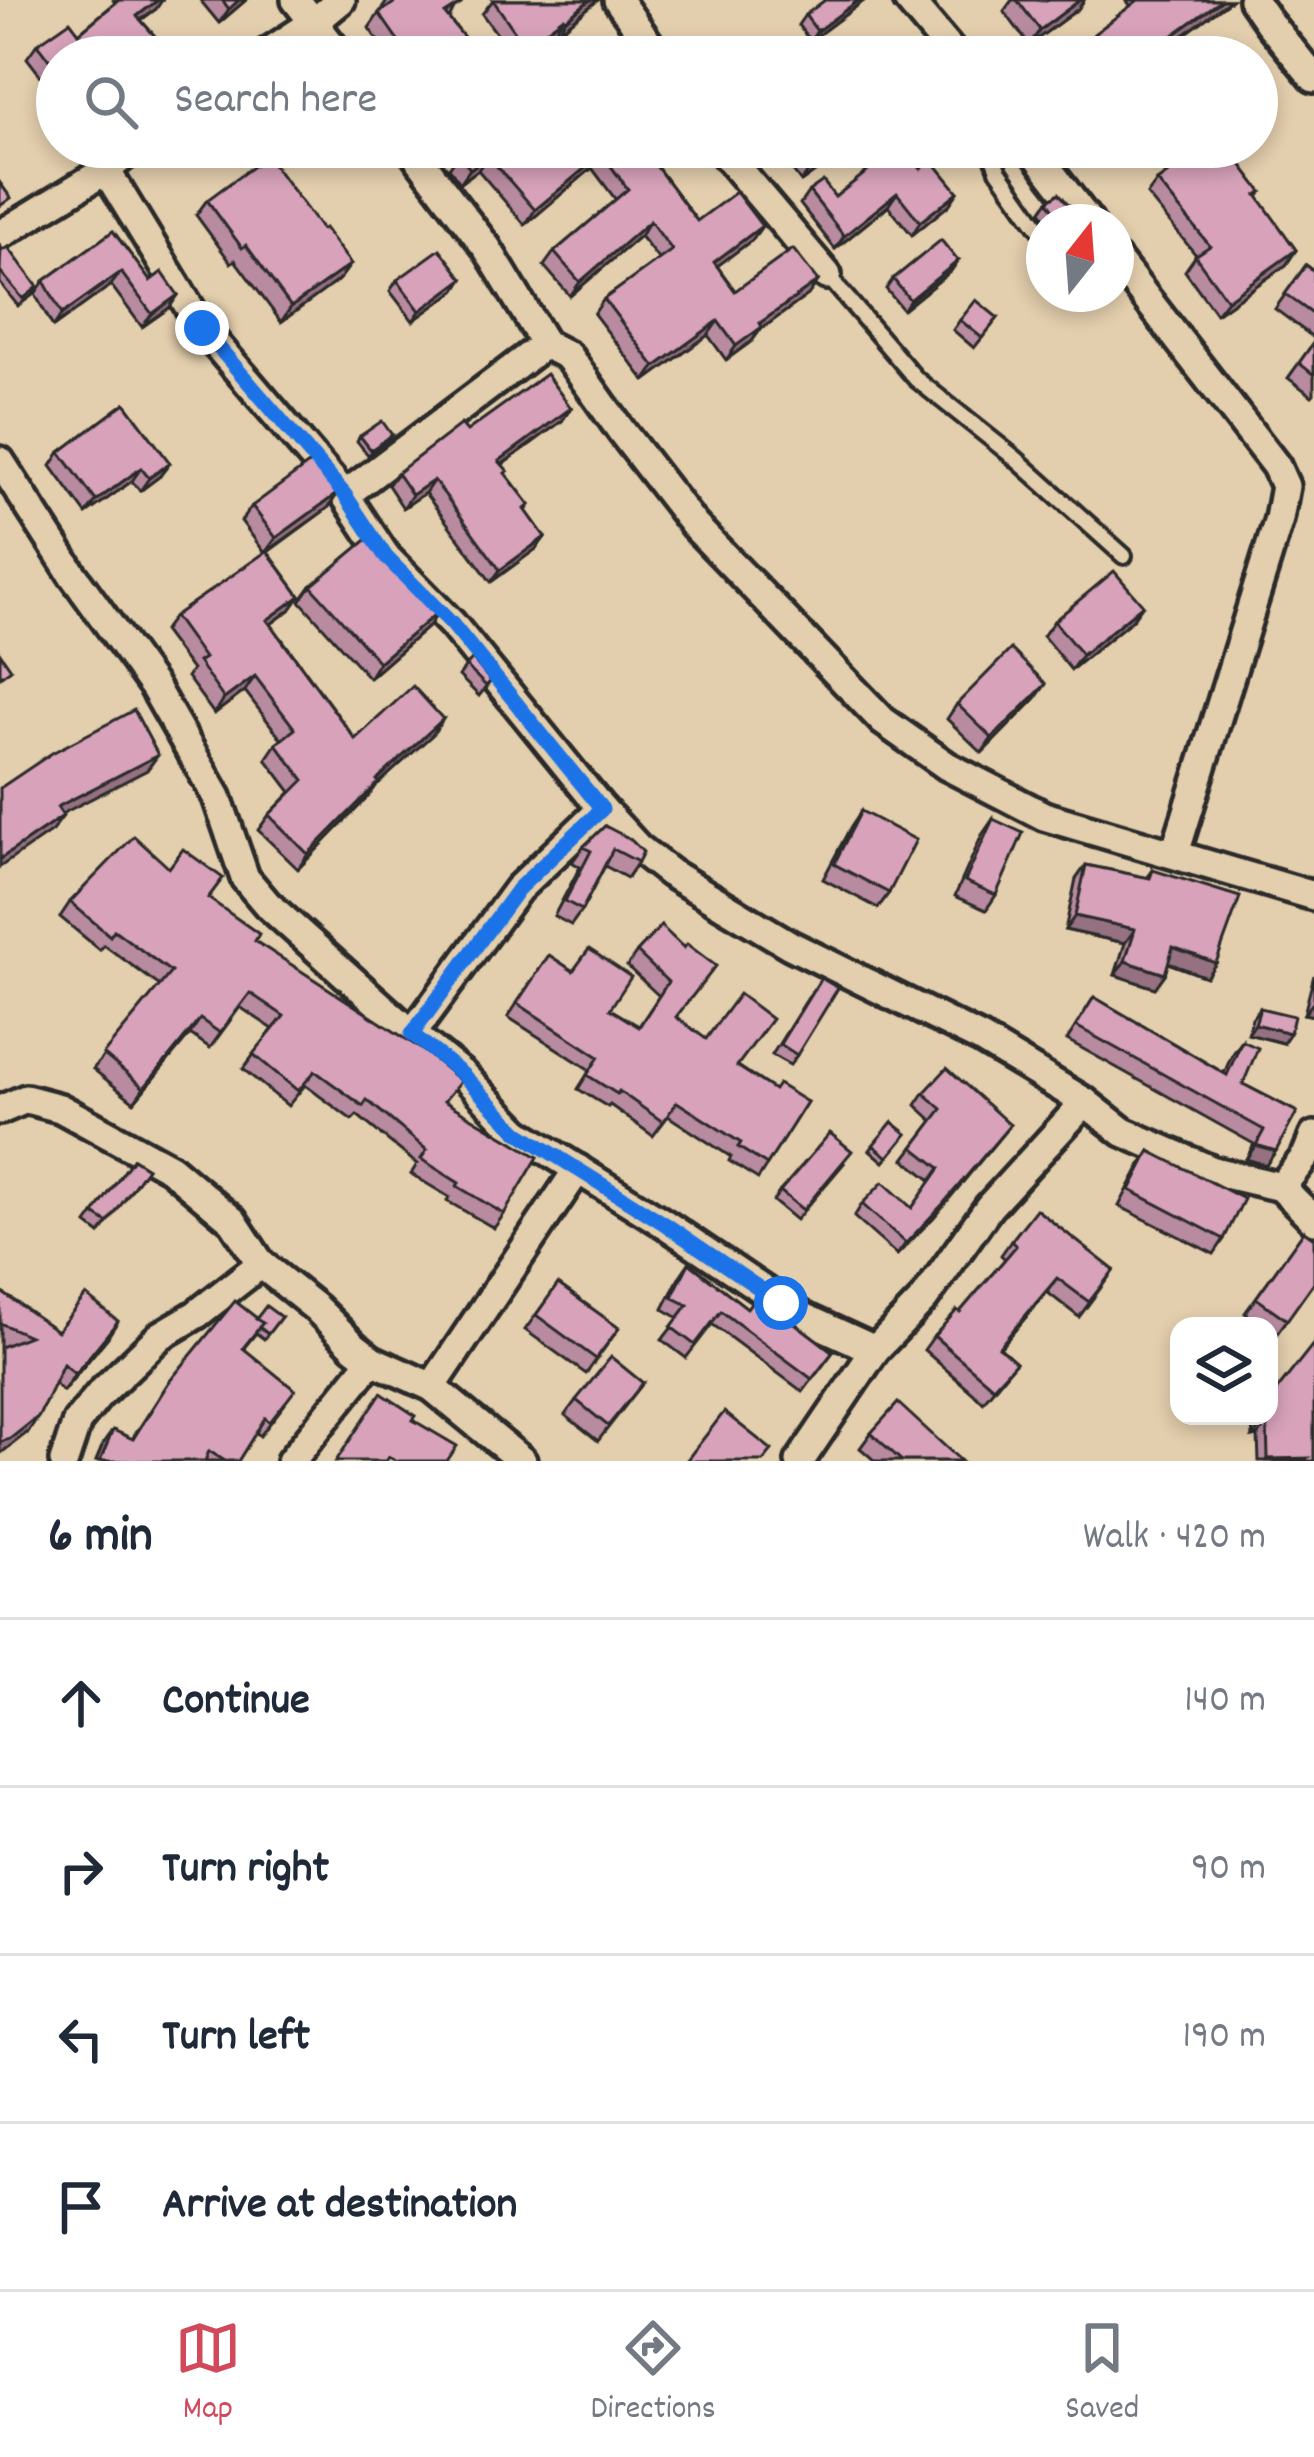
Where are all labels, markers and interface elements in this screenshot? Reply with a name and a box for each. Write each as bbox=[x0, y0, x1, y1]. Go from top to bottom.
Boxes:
search box bbox=[36, 36, 1278, 168]
icon: search bbox=[78, 69, 144, 135]
text: Search here bbox=[174, 70, 377, 134]
north arrow bbox=[1026, 204, 1134, 312]
route end bbox=[175, 301, 229, 355]
route start bbox=[754, 1276, 808, 1330]
map controls bbox=[1170, 1317, 1278, 1425]
button: layers bbox=[1170, 1317, 1278, 1425]
text: 6 min bbox=[48, 1503, 153, 1575]
text: Walk · 420 m bbox=[1083, 1512, 1266, 1567]
icon: ahead bbox=[48, 1670, 114, 1736]
text: Continue bbox=[162, 1671, 310, 1735]
text: 140 m bbox=[1184, 1675, 1266, 1730]
icon: right bbox=[48, 1838, 114, 1904]
text: Turn right bbox=[162, 1839, 329, 1903]
text: 90 m bbox=[1191, 1843, 1266, 1898]
icon: left bbox=[48, 2006, 114, 2072]
text: Turn left bbox=[162, 2007, 310, 2071]
text: 190 m bbox=[1183, 2011, 1266, 2066]
icon: arrive bbox=[48, 2174, 114, 2240]
text: Arrive at destination bbox=[162, 2175, 517, 2239]
tab: Map bbox=[175, 2315, 241, 2434]
tab: Directions bbox=[591, 2315, 716, 2434]
tab: Saved bbox=[1065, 2315, 1139, 2434]

